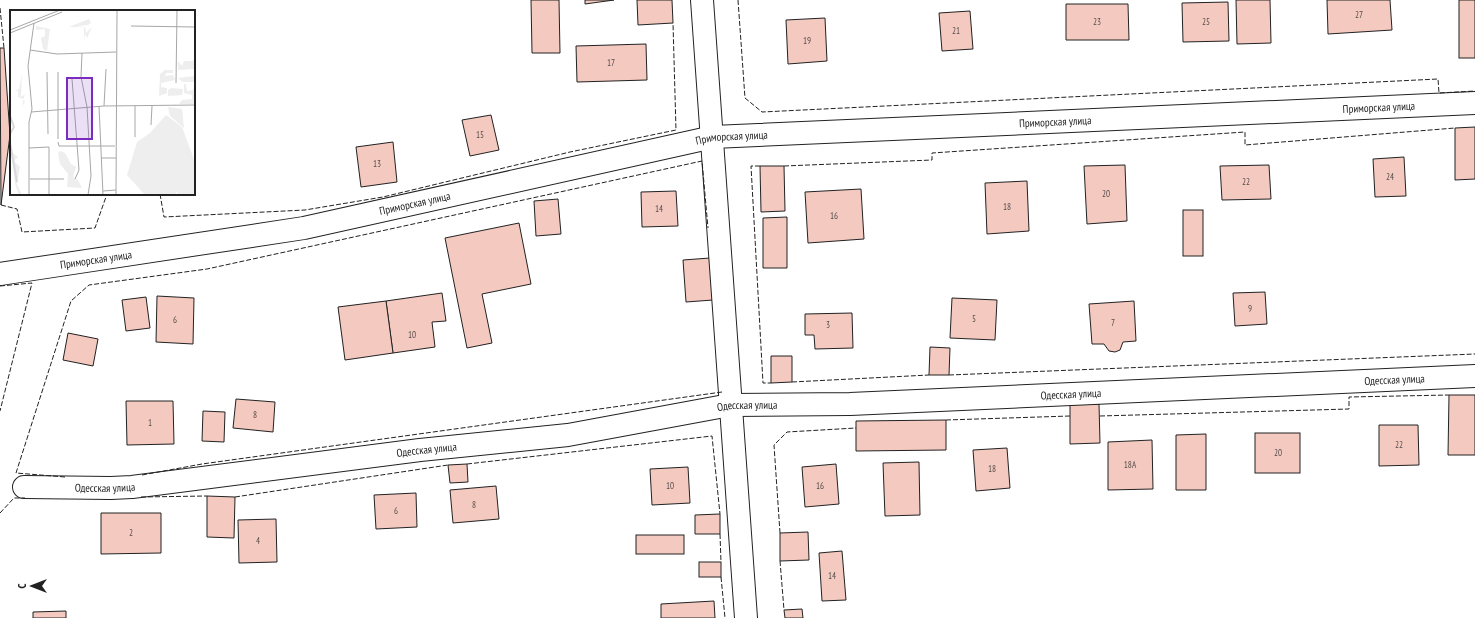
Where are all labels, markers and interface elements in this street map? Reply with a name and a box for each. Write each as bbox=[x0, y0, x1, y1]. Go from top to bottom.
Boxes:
house number: 27 bbox=[1355, 9, 1363, 20]
inset map bbox=[10, 10, 195, 195]
house number: 23 bbox=[1093, 16, 1101, 27]
house number: 25 bbox=[1202, 16, 1210, 27]
house number: 21 bbox=[952, 25, 960, 36]
house number: 19 bbox=[803, 35, 811, 46]
house number: 17 bbox=[607, 57, 615, 68]
street label: Приморская улица bbox=[1342, 99, 1415, 116]
street label: Приморская улица bbox=[1019, 113, 1092, 130]
street label: Приморская улица bbox=[694, 128, 768, 148]
house number: 15 bbox=[476, 129, 484, 140]
house number: 13 bbox=[373, 158, 381, 169]
house number: 24 bbox=[1386, 171, 1394, 182]
house number: 22 bbox=[1242, 176, 1250, 187]
house number: 20 bbox=[1102, 188, 1110, 199]
street label: Приморская улица bbox=[378, 189, 452, 218]
house number: 18 bbox=[1003, 201, 1011, 212]
house number: 14 bbox=[655, 203, 663, 214]
house number: 16 bbox=[830, 210, 838, 221]
street label: Приморская улица bbox=[59, 247, 133, 272]
house number: 9 bbox=[1248, 303, 1252, 314]
house number: 5 bbox=[972, 313, 976, 324]
house number: 6 bbox=[173, 314, 177, 325]
house number: 7 bbox=[1111, 317, 1115, 328]
house number: 3 bbox=[826, 319, 830, 330]
house number: 10 bbox=[408, 329, 416, 340]
street label: Одесская улица bbox=[1364, 371, 1425, 388]
street label: Одесская улица bbox=[1040, 386, 1101, 402]
street label: Одесская улица bbox=[716, 398, 777, 414]
house number: 8 bbox=[253, 409, 257, 420]
house number: 1 bbox=[148, 417, 152, 428]
street label: Одесская улица bbox=[396, 439, 457, 460]
house number: 22 bbox=[1395, 439, 1403, 450]
house number: 20 bbox=[1274, 447, 1282, 458]
house number: 18А bbox=[1124, 459, 1137, 470]
house number: 18 bbox=[988, 463, 996, 474]
street label: Одесская улица bbox=[75, 480, 136, 495]
house number: 10 bbox=[666, 480, 674, 491]
house number: 16 bbox=[816, 480, 824, 491]
house number: 8 bbox=[472, 499, 476, 510]
house number: 6 bbox=[394, 505, 398, 516]
house number: 2 bbox=[129, 527, 133, 538]
house number: 4 bbox=[256, 535, 260, 546]
north arrow bbox=[12, 566, 52, 606]
house number: 14 bbox=[828, 570, 836, 581]
text: С bbox=[15, 583, 29, 589]

